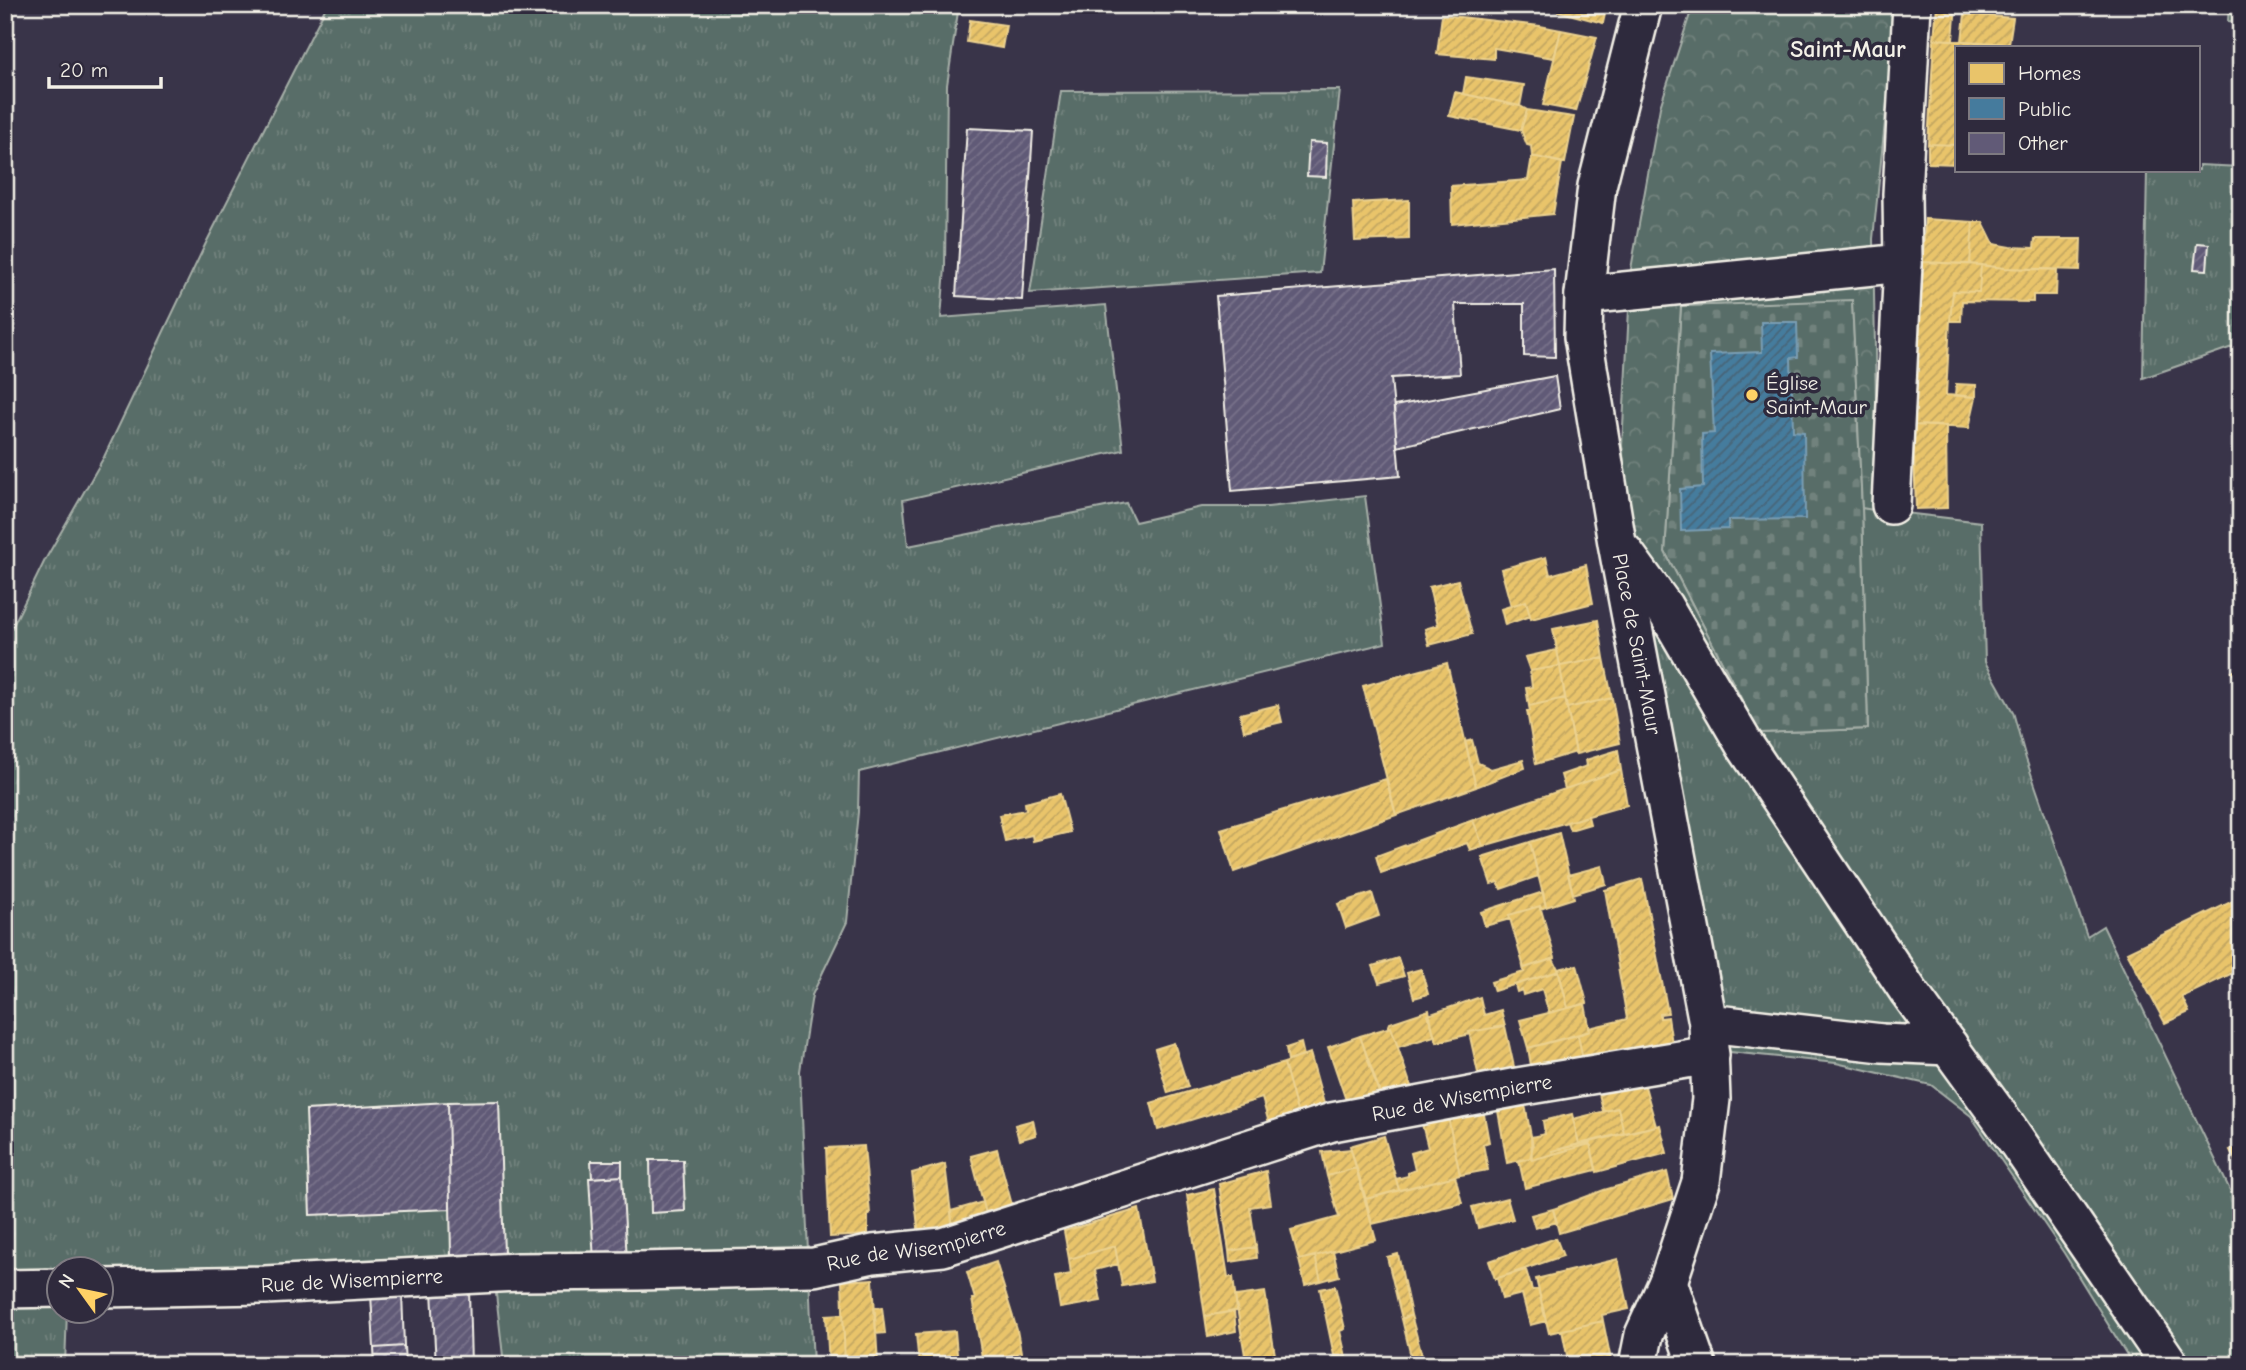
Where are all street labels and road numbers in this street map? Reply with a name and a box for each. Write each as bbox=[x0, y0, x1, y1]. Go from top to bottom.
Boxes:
street label: Place de Saint-Maur bbox=[1608, 551, 1666, 737]
street label: Rue de Wisempierre bbox=[1370, 1070, 1554, 1126]
street label: Rue de Wisempierre bbox=[824, 1216, 1009, 1276]
street label: Rue de Wisempierre bbox=[260, 1264, 444, 1297]

